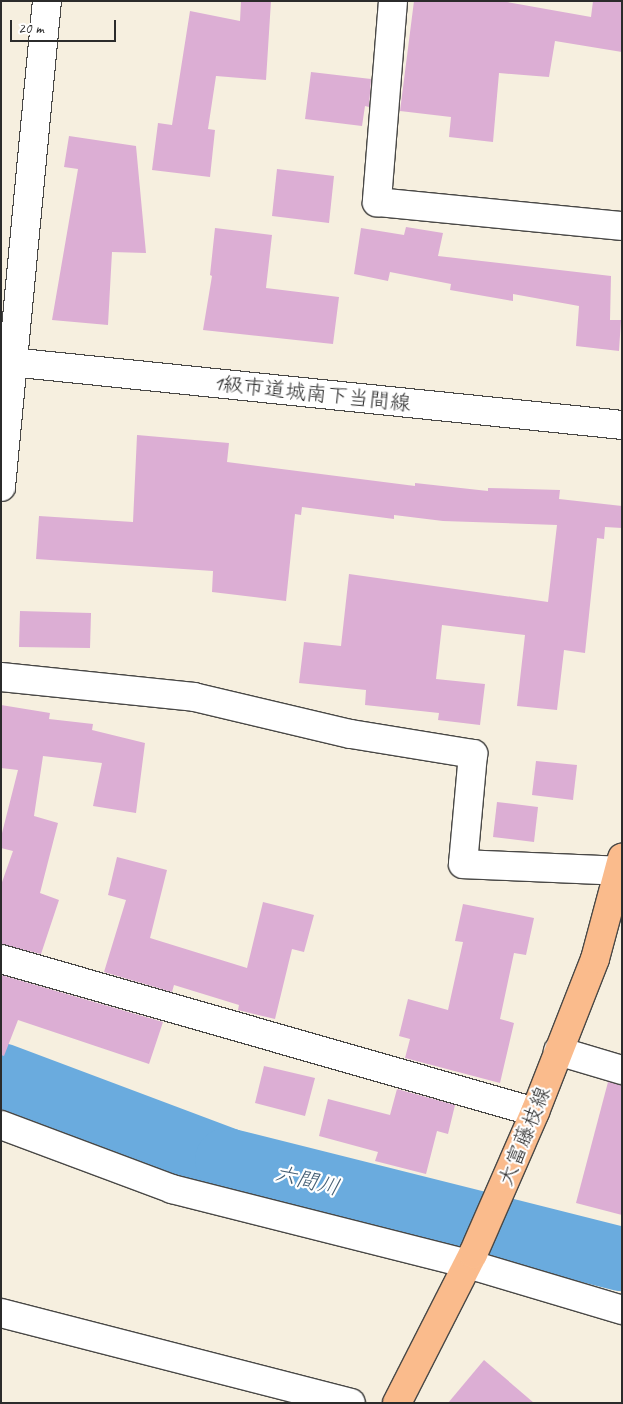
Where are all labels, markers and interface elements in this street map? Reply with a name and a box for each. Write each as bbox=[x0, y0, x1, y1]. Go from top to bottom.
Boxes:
scale bar bbox=[12, 10, 119, 42]
text: 20 m bbox=[18, 19, 44, 38]
street label: 1級市道城南下当間線 bbox=[212, 370, 412, 416]
street label: 大富藤枝線 bbox=[493, 1083, 555, 1189]
water label: 六間川 bbox=[272, 1160, 342, 1202]

